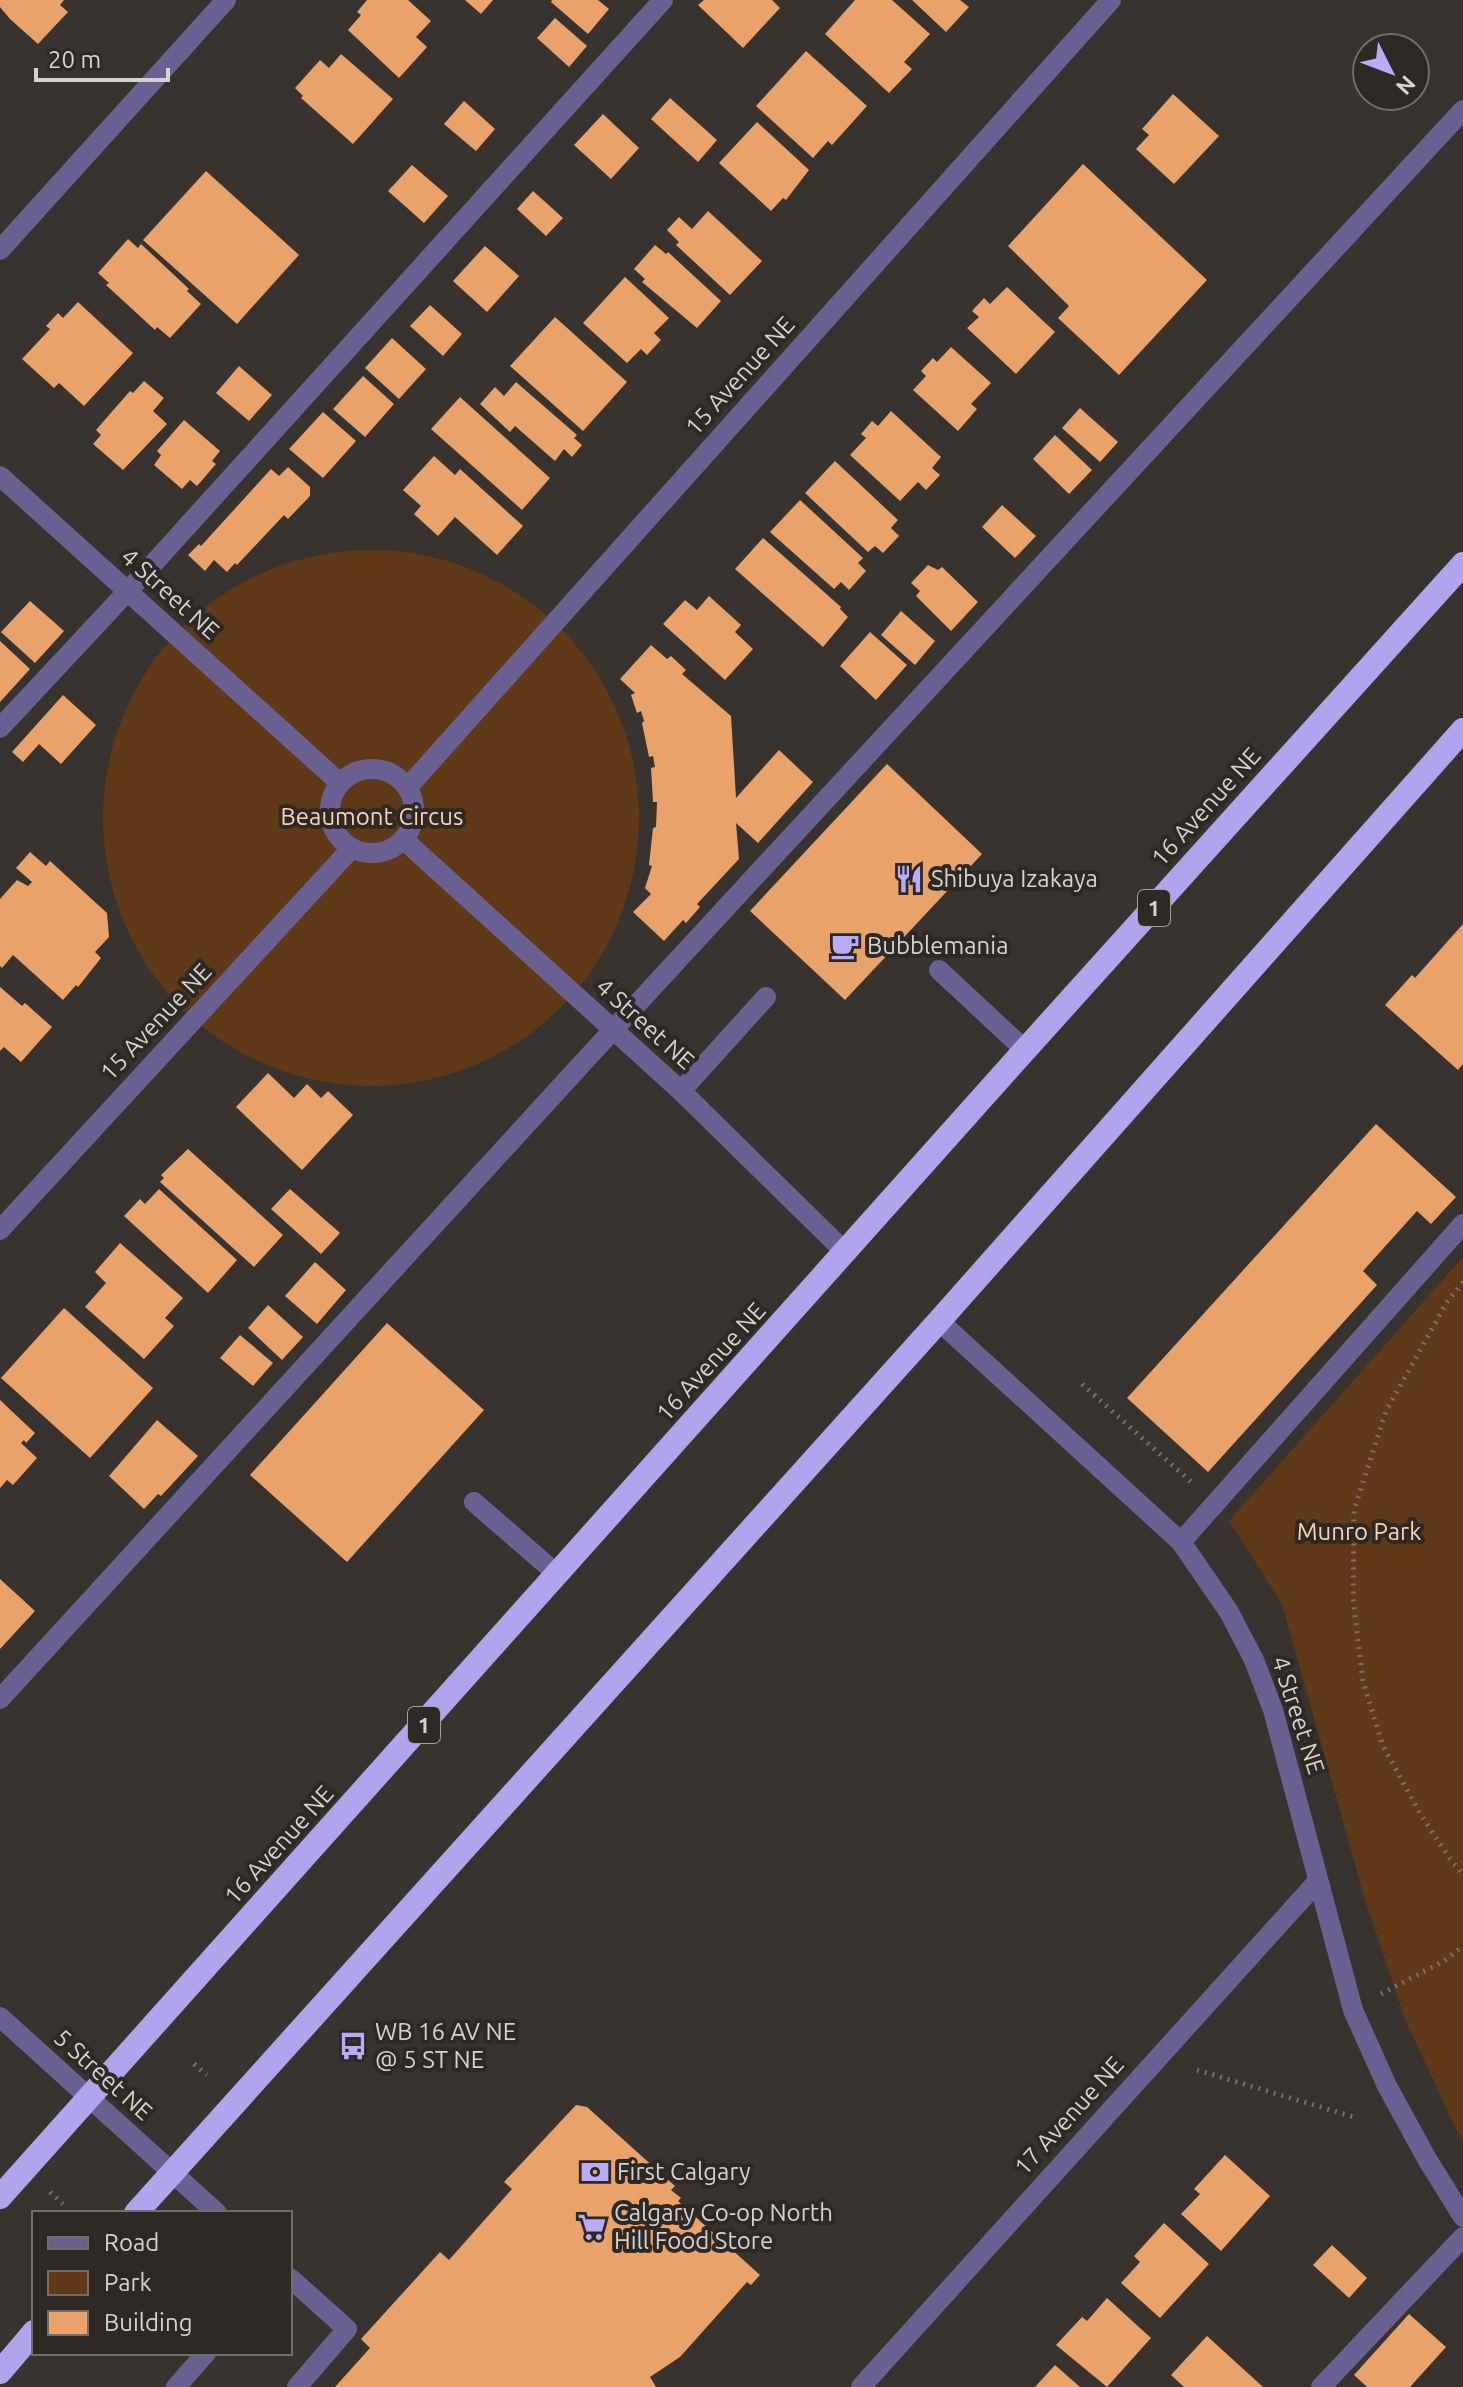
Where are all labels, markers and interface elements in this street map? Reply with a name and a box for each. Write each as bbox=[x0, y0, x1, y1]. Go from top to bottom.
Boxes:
scale bar bbox=[36, 32, 168, 82]
north arrow bbox=[1351, 32, 1431, 112]
text: 20 m bbox=[48, 46, 101, 73]
text: N bbox=[1391, 71, 1421, 100]
street label: 15 Avenue NE bbox=[680, 311, 800, 440]
street label: 4 Street NE bbox=[116, 543, 225, 645]
street label: 16 Avenue NE bbox=[1146, 742, 1266, 871]
park label: Beaumont Circus bbox=[281, 803, 463, 830]
restaurant icon: Shibuya Izakaya bbox=[894, 864, 924, 894]
place label: Shibuya Izakaya bbox=[931, 865, 1098, 892]
road number: 1 bbox=[1138, 890, 1170, 926]
cafe icon: Bubblemania bbox=[830, 931, 860, 961]
place label: Bubblemania bbox=[867, 932, 1008, 959]
street label: 15 Avenue NE bbox=[95, 958, 216, 1086]
street label: 4 Street NE bbox=[591, 973, 700, 1075]
street label: 16 Avenue NE bbox=[651, 1297, 771, 1426]
park label: Munro Park bbox=[1297, 1518, 1421, 1545]
street label: 4 Street NE bbox=[1267, 1653, 1330, 1777]
road number: 1 bbox=[408, 1707, 440, 1743]
street label: 16 Avenue NE bbox=[219, 1780, 339, 1909]
place label: WB 16 AV NE @ 5 ST NE bbox=[375, 2018, 516, 2073]
street label: 5 Street NE bbox=[49, 2024, 158, 2126]
bus stop icon: WB 16 AV NE @ 5 ST NE bbox=[338, 2031, 368, 2061]
street label: 17 Avenue NE bbox=[1009, 2051, 1129, 2180]
bank icon: First Calgary bbox=[580, 2157, 610, 2187]
place label: First Calgary bbox=[617, 2158, 751, 2185]
place label: Calgary Co-op North Hill Food Store bbox=[614, 2199, 833, 2254]
legend bbox=[32, 2211, 292, 2355]
supermarket icon: Calgary Co-op North Hill Food Store bbox=[577, 2212, 607, 2242]
text: Road bbox=[104, 2229, 159, 2256]
text: Park bbox=[104, 2269, 152, 2296]
text: Building bbox=[104, 2309, 192, 2336]

